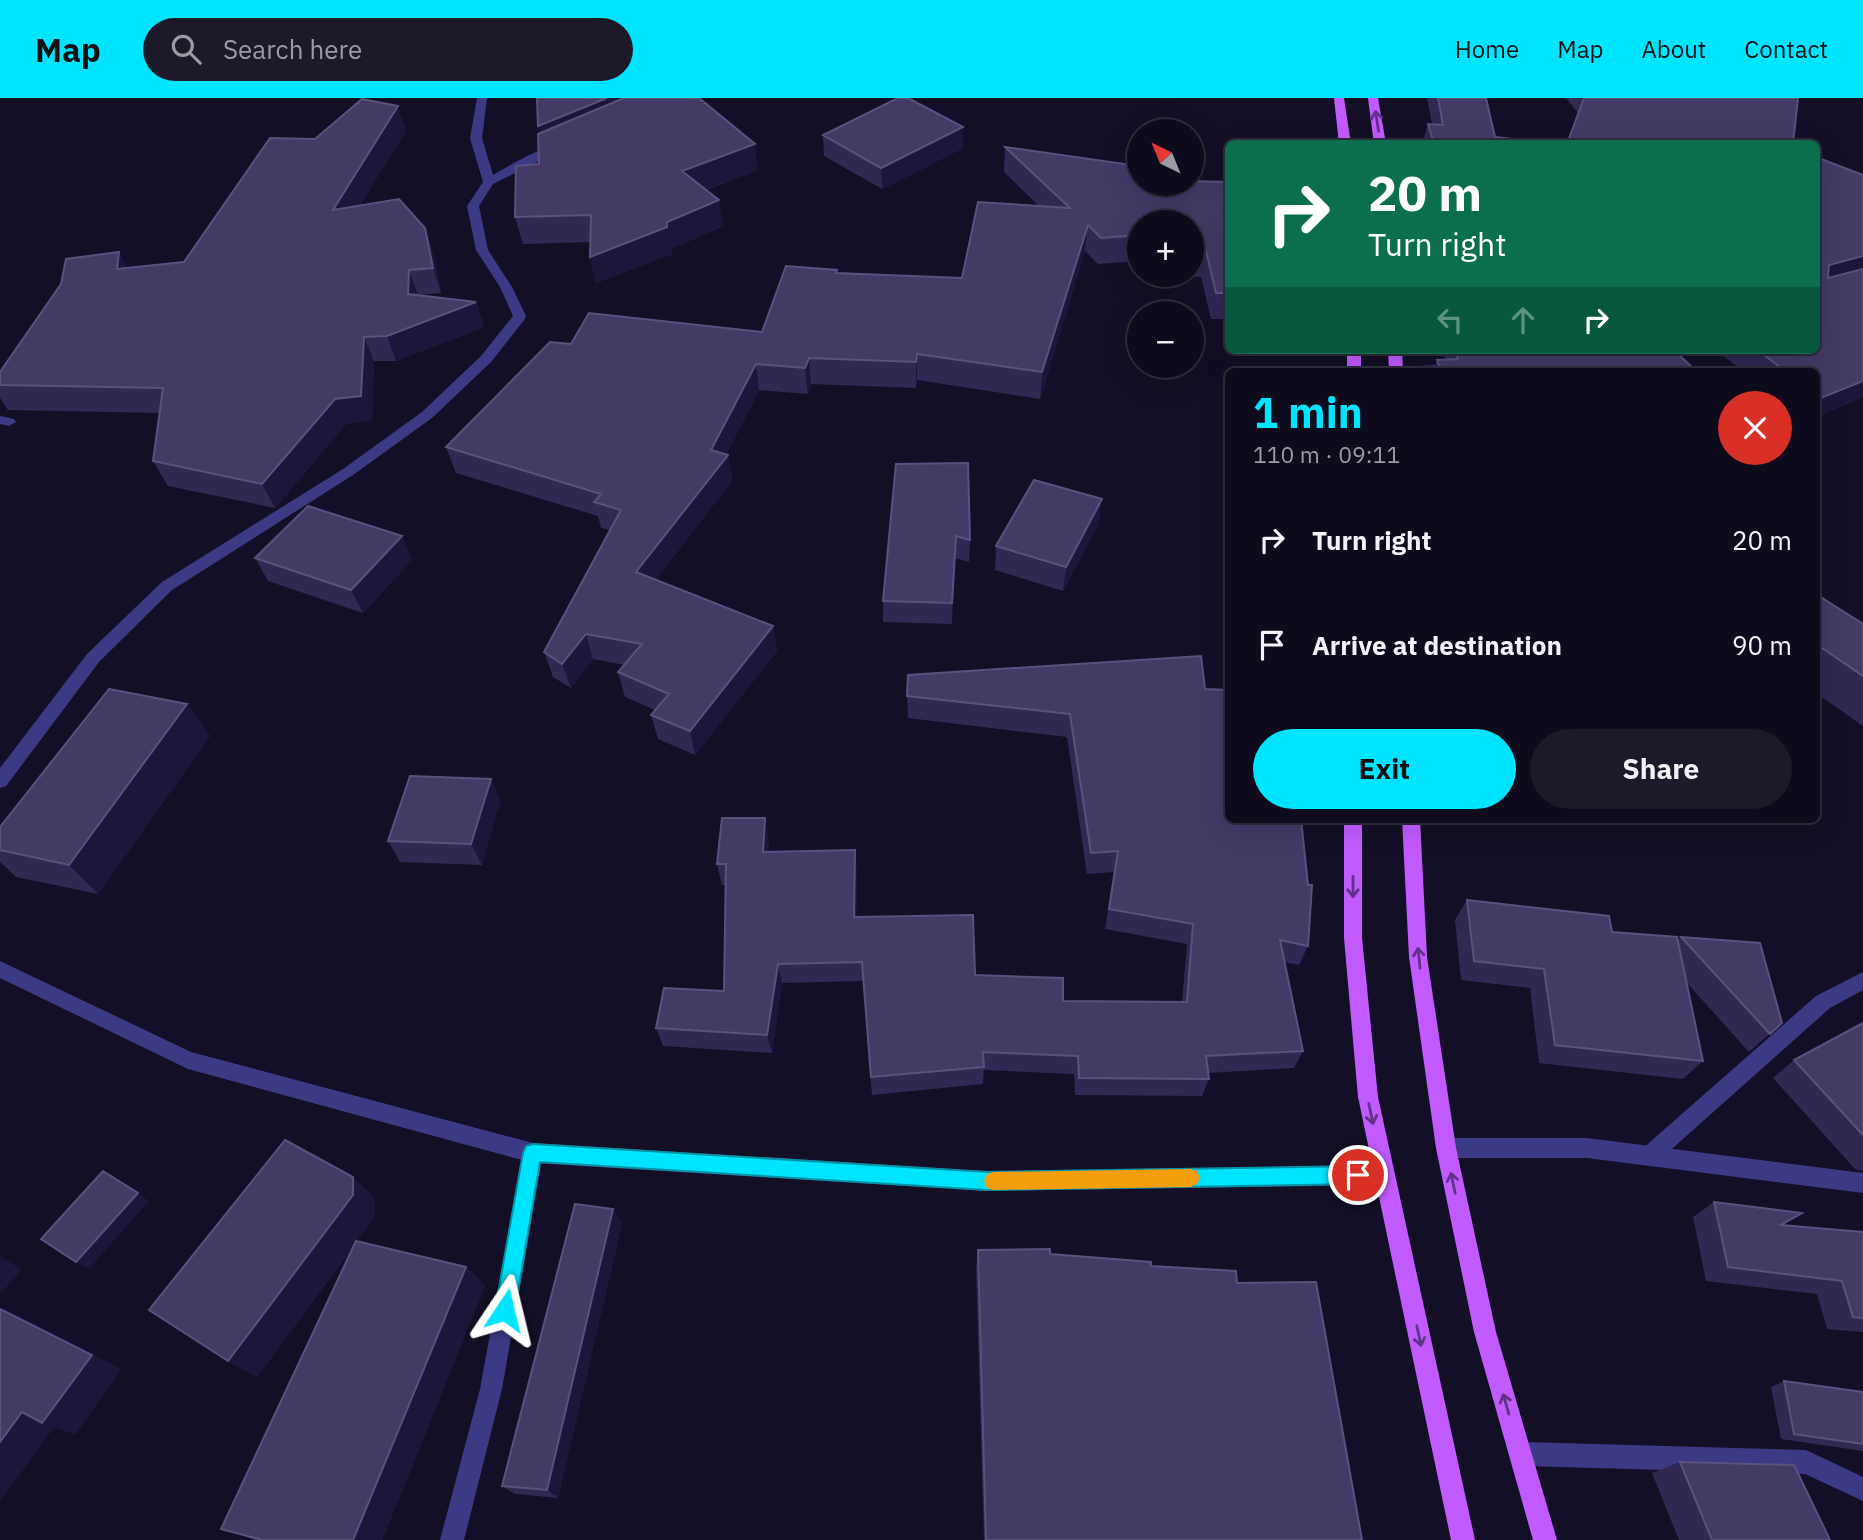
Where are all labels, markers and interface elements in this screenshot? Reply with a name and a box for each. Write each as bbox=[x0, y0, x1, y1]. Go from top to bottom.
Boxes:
search box bbox=[143, 18, 633, 81]
text: Map bbox=[35, 28, 101, 71]
icon: search bbox=[167, 30, 205, 68]
text: Search here bbox=[223, 32, 362, 66]
text: Home bbox=[1455, 33, 1519, 65]
text: Map bbox=[1557, 33, 1603, 65]
text: About bbox=[1641, 33, 1706, 65]
text: Contact bbox=[1744, 33, 1828, 65]
one-way arrow bbox=[1370, 110, 1383, 133]
north arrow bbox=[1127, 119, 1204, 196]
map controls bbox=[1127, 119, 1204, 378]
text: 20 m bbox=[1368, 161, 1482, 224]
icon: right bbox=[1253, 168, 1344, 259]
button: + bbox=[1127, 210, 1204, 287]
text: Turn right bbox=[1368, 223, 1506, 265]
button: − bbox=[1127, 301, 1204, 378]
icon: left bbox=[1431, 301, 1469, 339]
icon: ahead bbox=[1504, 301, 1542, 339]
icon: right bbox=[1577, 301, 1615, 339]
text: 1 min bbox=[1253, 385, 1363, 440]
button: close bbox=[1718, 391, 1792, 465]
text: 110 m · 09:11 bbox=[1253, 439, 1400, 469]
icon: right bbox=[1253, 521, 1291, 559]
text: Turn right bbox=[1312, 523, 1431, 557]
text: 20 m bbox=[1732, 523, 1792, 557]
icon: arrive bbox=[1253, 626, 1291, 664]
text: Arrive at destination bbox=[1312, 628, 1562, 662]
text: 90 m bbox=[1732, 628, 1792, 662]
button: Exit bbox=[1253, 729, 1516, 809]
button: Share bbox=[1530, 729, 1792, 809]
one-way arrow bbox=[1346, 875, 1360, 898]
one-way arrow bbox=[1412, 947, 1425, 970]
one-way arrow bbox=[1365, 1102, 1379, 1125]
pin bbox=[1328, 1145, 1388, 1205]
icon: arrive bbox=[1339, 1156, 1377, 1194]
one-way arrow bbox=[1446, 1172, 1460, 1195]
position arrow bbox=[468, 1273, 542, 1347]
one-way arrow bbox=[1413, 1324, 1427, 1347]
one-way arrow bbox=[1499, 1393, 1512, 1415]

